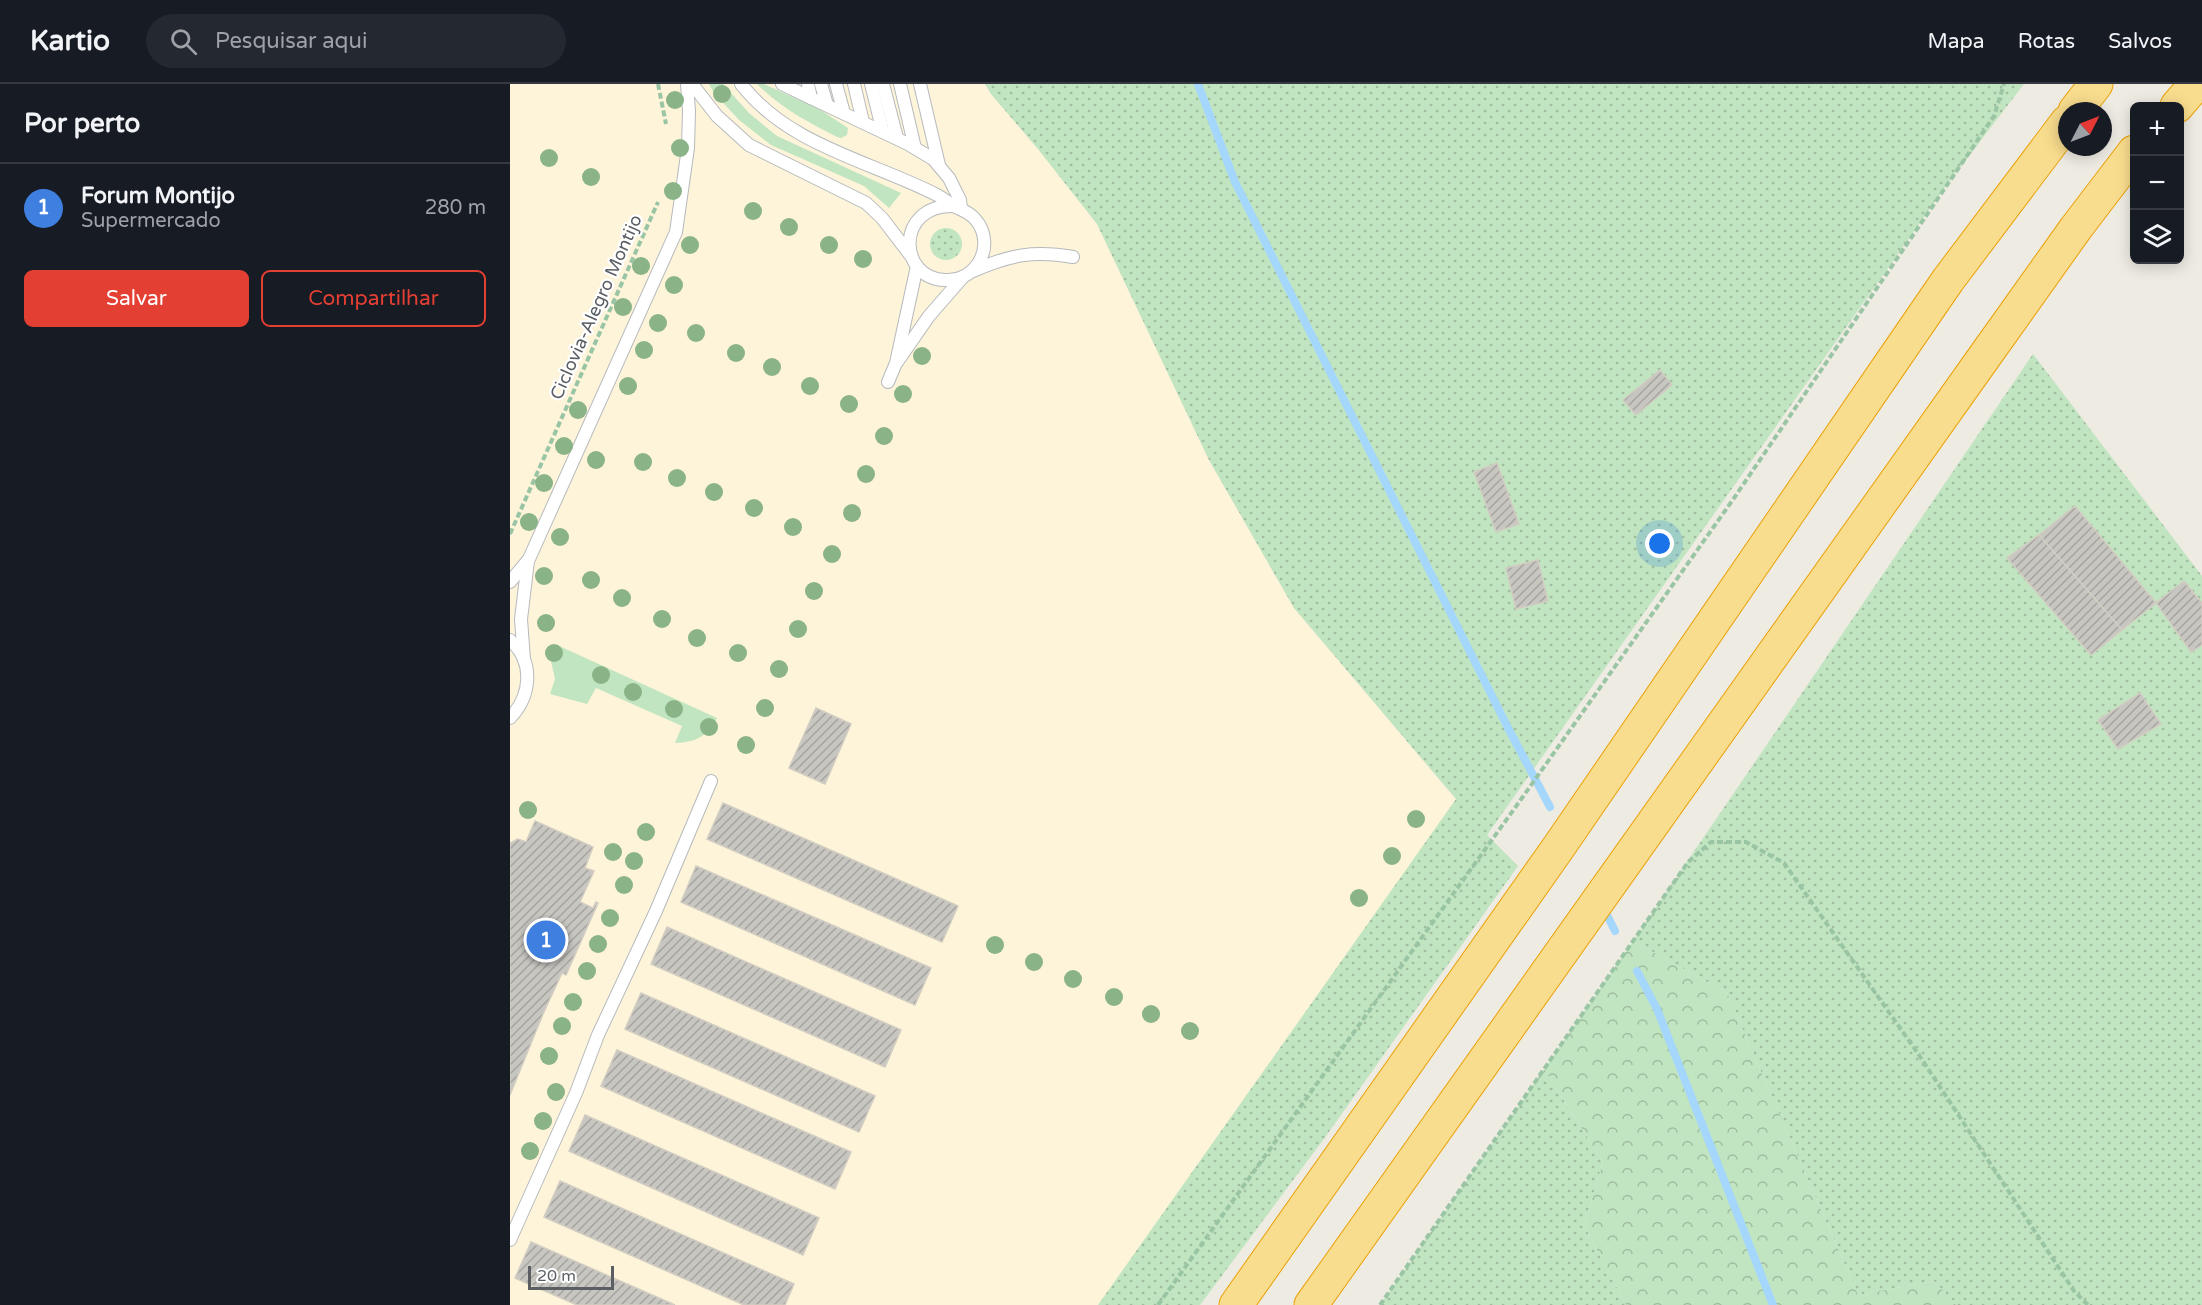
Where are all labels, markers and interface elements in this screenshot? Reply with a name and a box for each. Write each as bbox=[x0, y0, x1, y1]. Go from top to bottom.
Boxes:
search box bbox=[146, 14, 566, 68]
text: Kartio bbox=[30, 24, 110, 58]
icon: search bbox=[167, 25, 200, 58]
text: Pesquisar aqui bbox=[215, 28, 367, 54]
text: Mapa bbox=[1927, 29, 1985, 54]
text: Rotas bbox=[2018, 29, 2075, 54]
text: Salvos bbox=[2108, 29, 2172, 54]
north arrow bbox=[2058, 102, 2112, 156]
map controls bbox=[2130, 102, 2184, 264]
button: + bbox=[2130, 102, 2184, 156]
text: Por perto bbox=[24, 108, 140, 139]
button: − bbox=[2130, 156, 2184, 210]
text: Forum Montijo bbox=[81, 183, 235, 209]
text: 1 bbox=[37, 196, 50, 220]
text: 280 m bbox=[425, 196, 486, 220]
text: Supermercado bbox=[81, 209, 221, 233]
button: layers bbox=[2130, 210, 2184, 264]
street label: Ciclovia-Alegro Montijo bbox=[545, 211, 647, 403]
button: Salvar bbox=[24, 270, 249, 327]
button: Compartilhar bbox=[261, 270, 486, 327]
your location bbox=[1645, 529, 1674, 558]
pin: 1 bbox=[526, 918, 566, 962]
scale bar bbox=[528, 1263, 614, 1290]
text: 20 m bbox=[537, 1266, 576, 1286]

